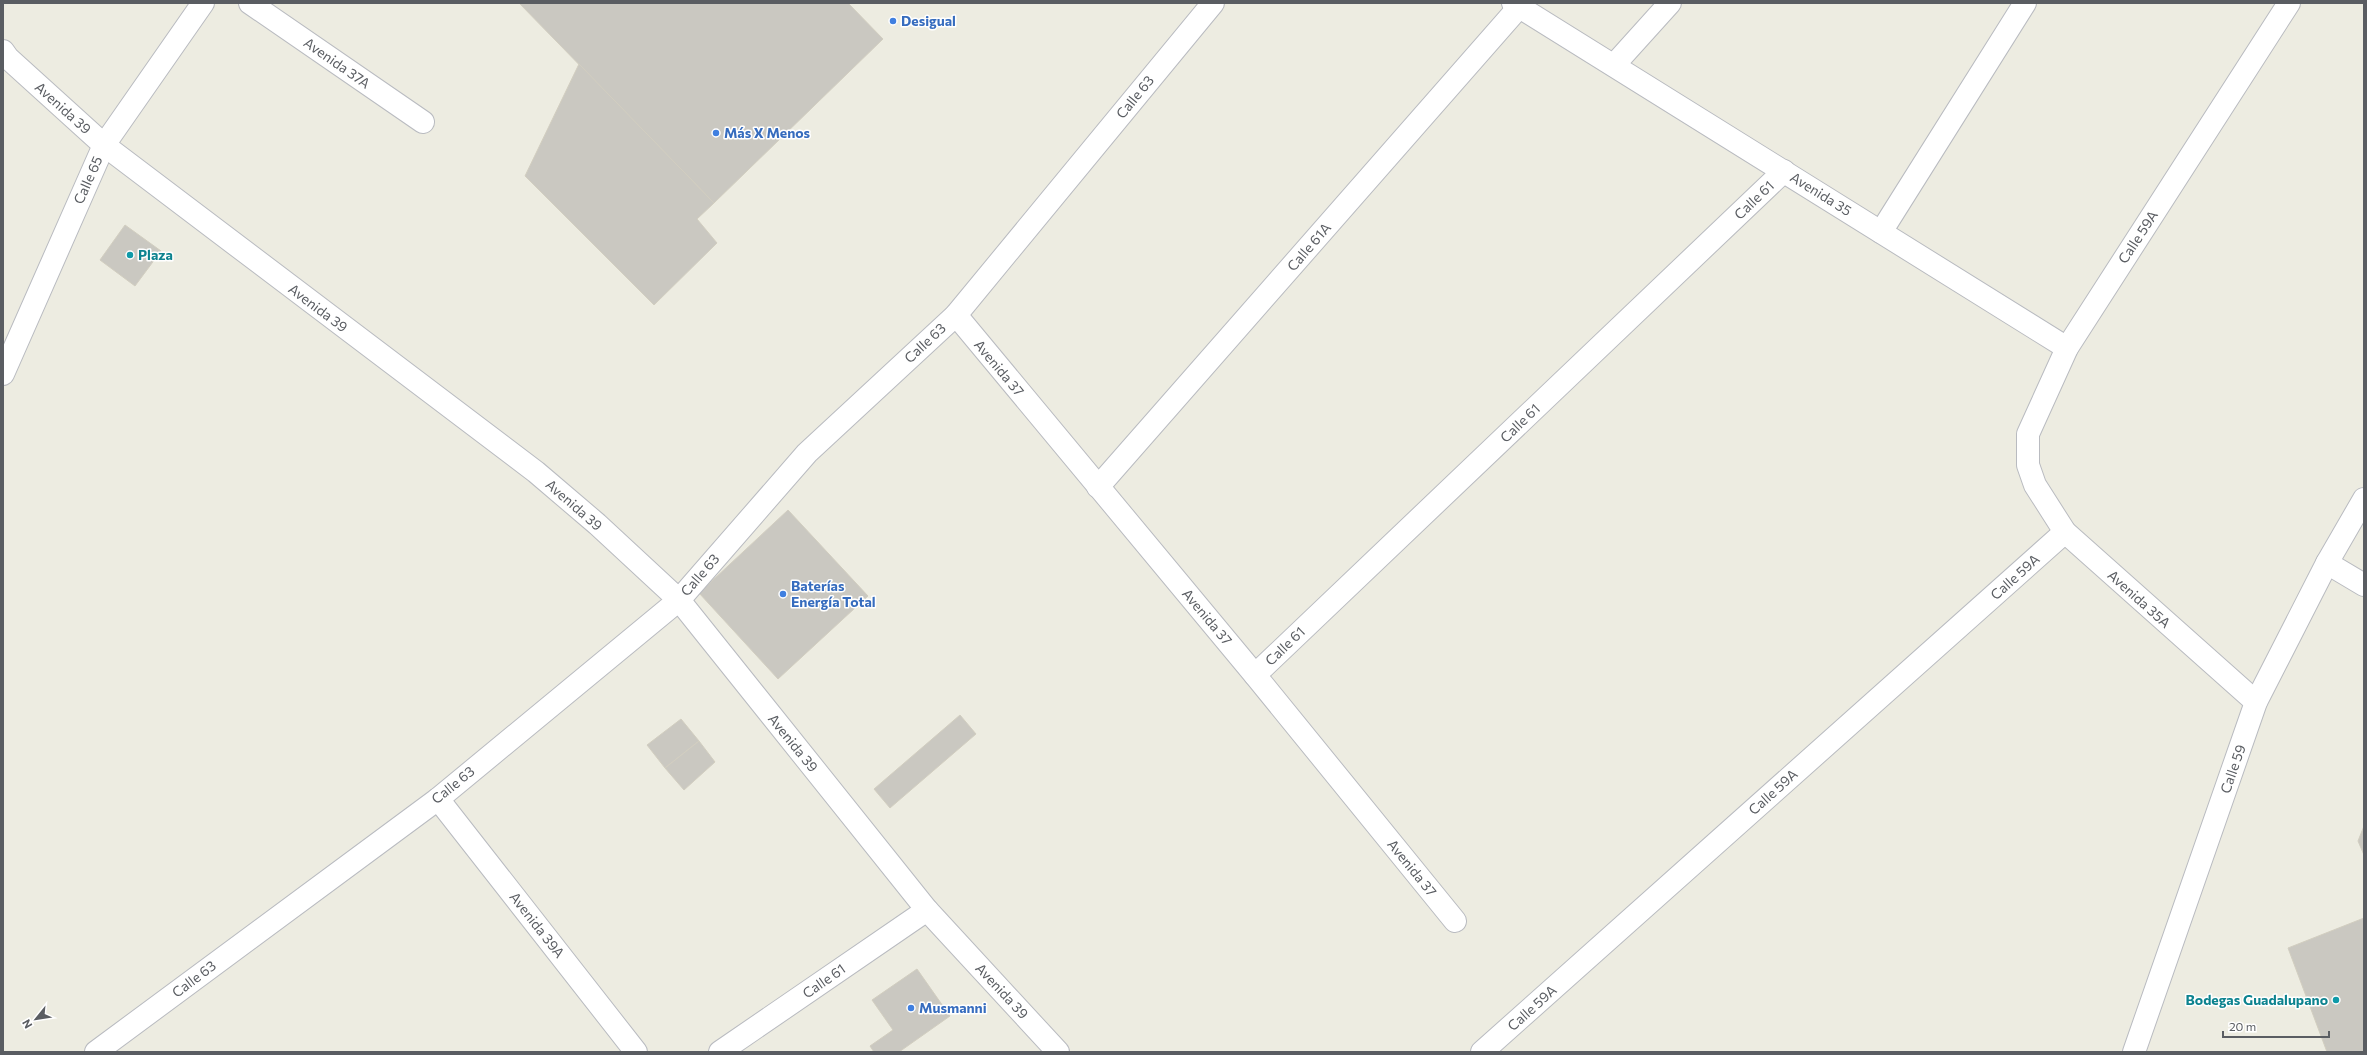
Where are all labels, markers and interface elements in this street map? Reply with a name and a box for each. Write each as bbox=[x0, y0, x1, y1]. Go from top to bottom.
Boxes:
place label: Desigual bbox=[901, 12, 956, 29]
marker: Desigual bbox=[888, 16, 898, 26]
street label: Avenida 37A bbox=[301, 34, 374, 92]
street label: Calle 63 bbox=[1112, 72, 1157, 122]
street label: Avenida 39 bbox=[32, 78, 95, 137]
place label: Más X Menos bbox=[724, 124, 811, 141]
marker: Más X Menos bbox=[711, 128, 721, 138]
street label: Calle 65 bbox=[69, 153, 106, 206]
street label: Avenida 35 bbox=[1787, 168, 1855, 219]
street label: Calle 61 bbox=[1730, 177, 1777, 223]
street label: Calle 59A bbox=[2114, 207, 2161, 267]
street label: Calle 61A bbox=[1283, 219, 1334, 274]
place label: Plaza bbox=[138, 246, 173, 263]
marker: Plaza bbox=[125, 250, 135, 260]
street label: Avenida 39 bbox=[285, 280, 351, 335]
street label: Calle 63 bbox=[900, 319, 949, 366]
street label: Avenida 37 bbox=[971, 336, 1028, 399]
street label: Calle 61 bbox=[1496, 400, 1543, 446]
street label: Avenida 39 bbox=[542, 475, 606, 534]
street label: Calle 63 bbox=[677, 550, 723, 599]
street label: Calle 59A bbox=[1987, 550, 2043, 603]
street label: Avenida 35A bbox=[2104, 566, 2174, 631]
place label: Baterías Energía Total bbox=[791, 577, 876, 610]
street label: Avenida 37 bbox=[1179, 585, 1236, 648]
marker: Baterías Energía Total bbox=[778, 589, 788, 599]
street label: Calle 61 bbox=[1261, 623, 1308, 669]
street label: Avenida 39 bbox=[765, 710, 822, 775]
street label: Calle 59 bbox=[2216, 742, 2249, 796]
street label: Calle 63 bbox=[428, 762, 478, 807]
street label: Calle 59A bbox=[1745, 765, 1801, 818]
street label: Avenida 37 bbox=[1384, 836, 1441, 900]
street label: Avenida 39A bbox=[506, 888, 569, 961]
street label: Calle 63 bbox=[168, 957, 219, 1001]
street label: Avenida 39 bbox=[972, 959, 1032, 1022]
street label: Calle 61 bbox=[799, 960, 848, 1001]
street label: Calle 59A bbox=[1504, 981, 1560, 1034]
place label: Bodegas Guadalupano bbox=[2186, 991, 2328, 1008]
marker: Bodegas Guadalupano bbox=[2331, 995, 2341, 1005]
north arrow bbox=[16, 999, 56, 1039]
place label: Musmanni bbox=[919, 999, 987, 1016]
marker: Musmanni bbox=[906, 1003, 916, 1013]
scale bar bbox=[2223, 1013, 2329, 1039]
text: N bbox=[19, 1017, 35, 1031]
text: 20 m bbox=[2229, 1019, 2256, 1033]

